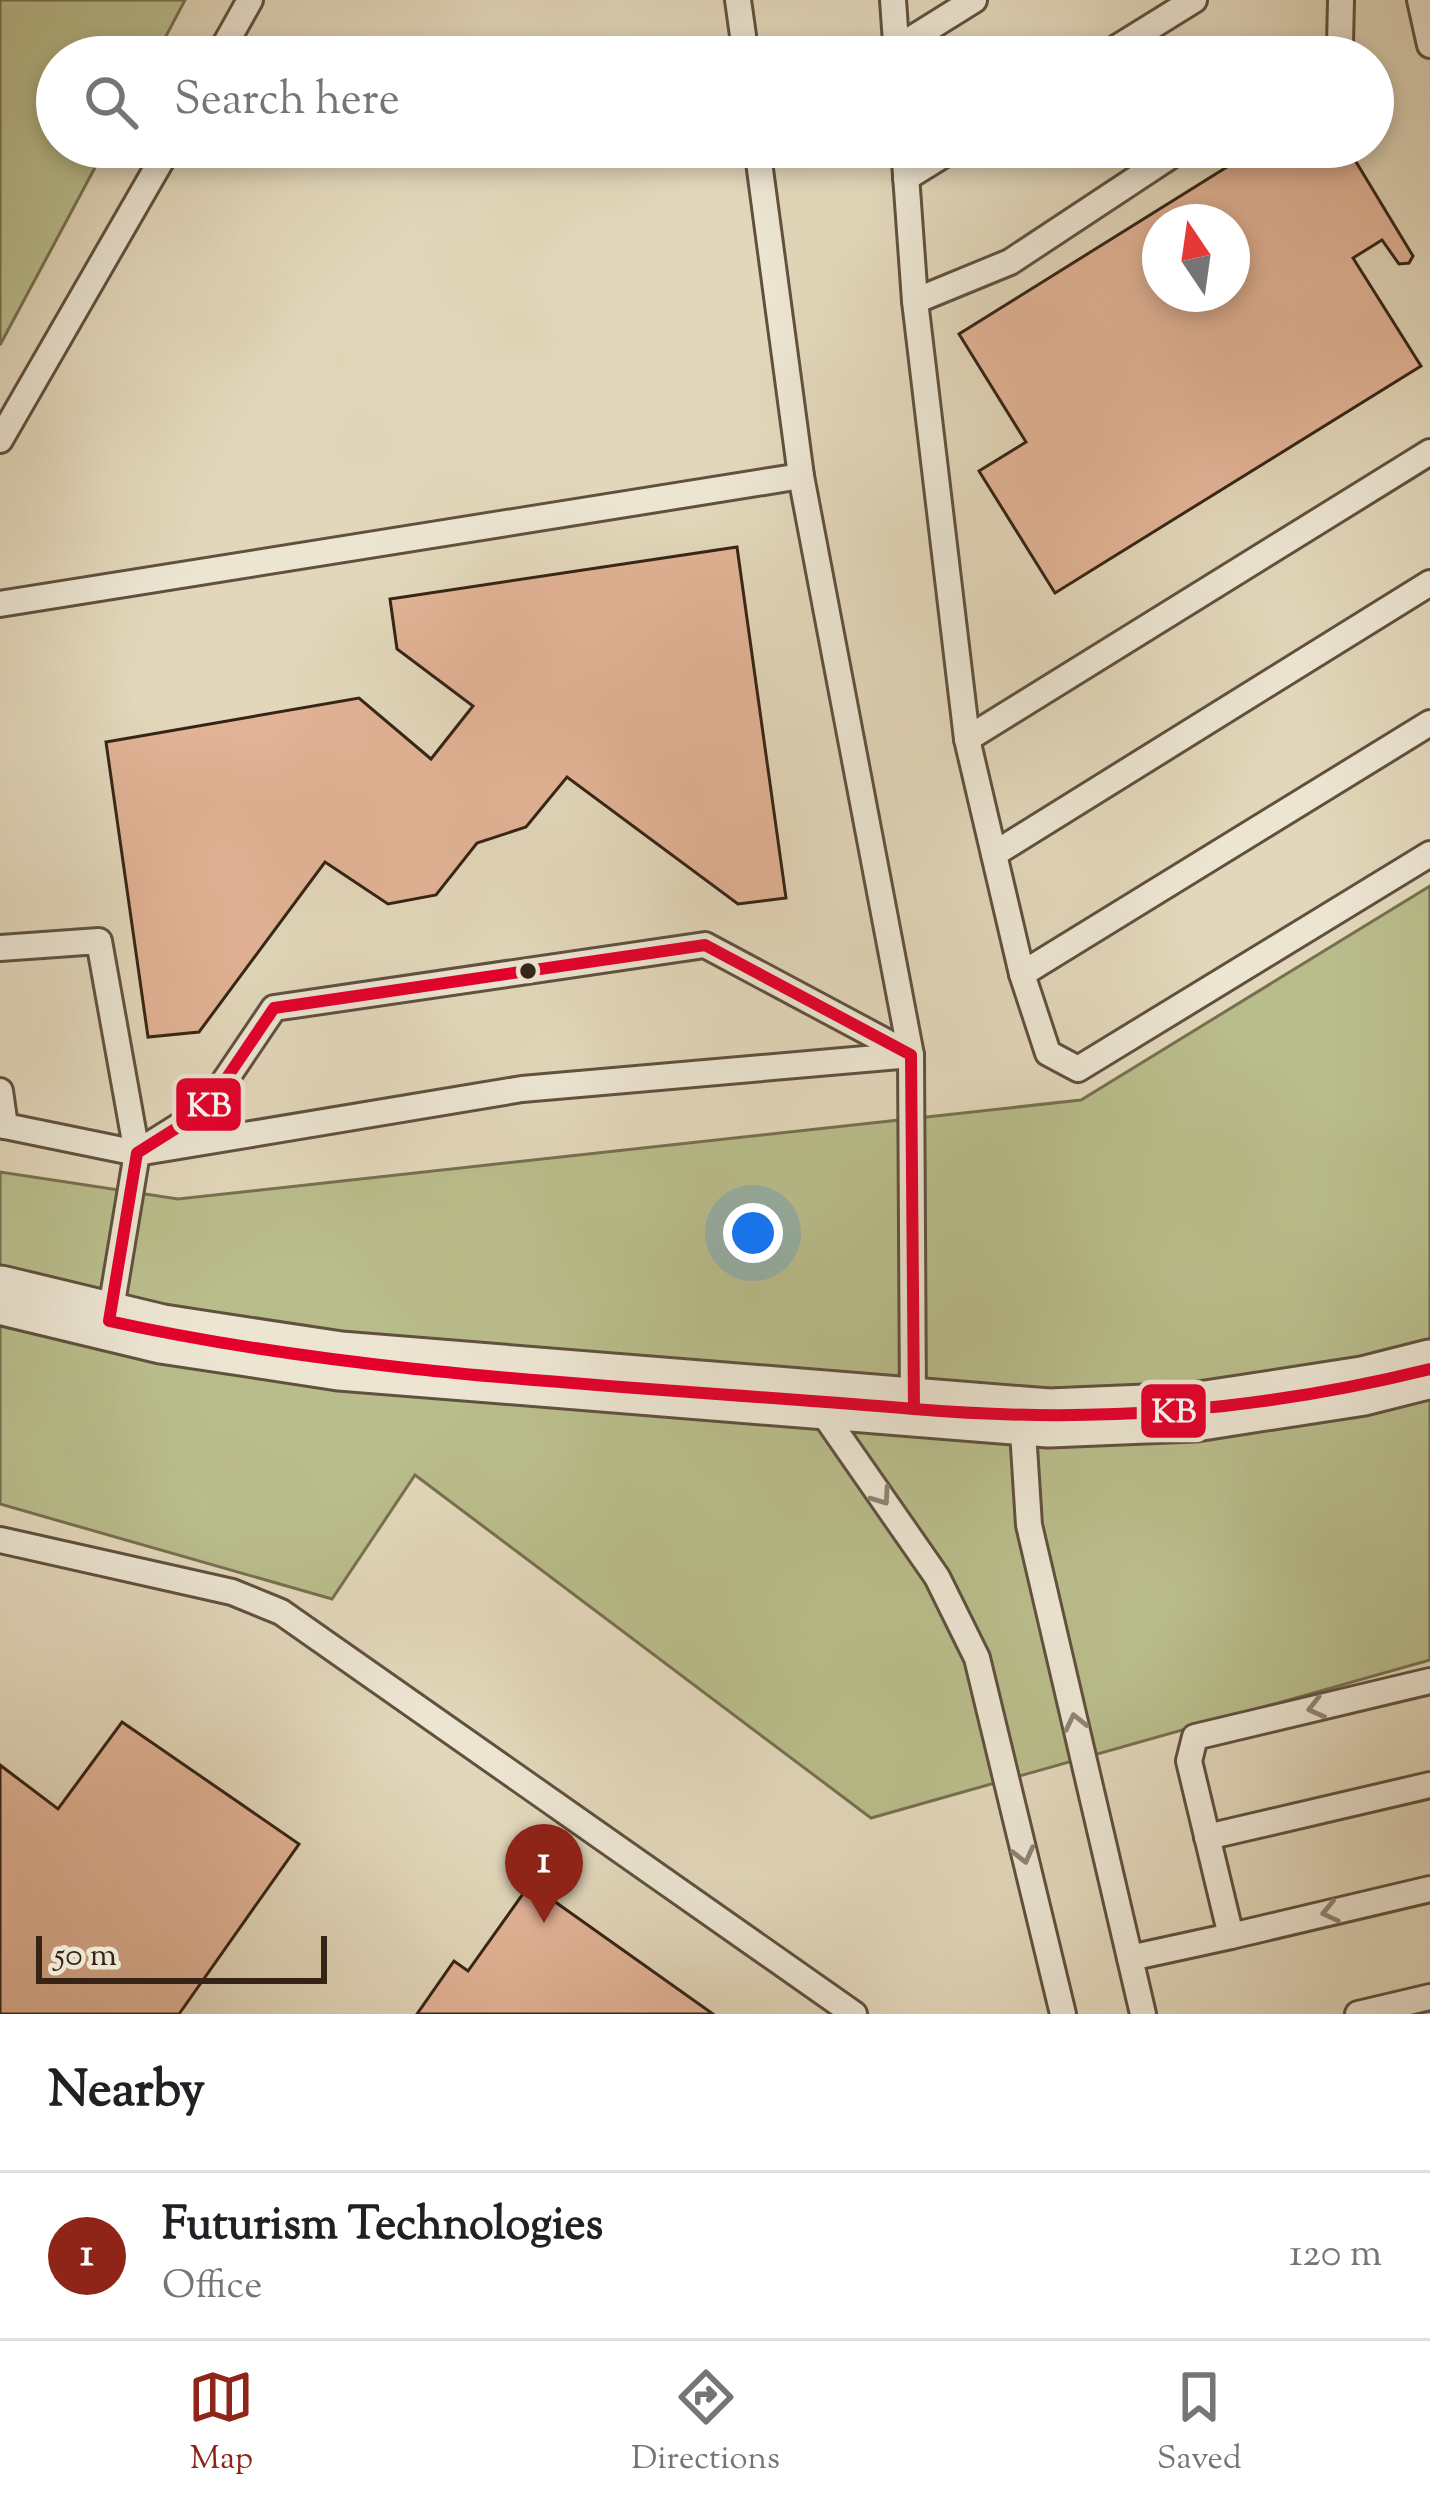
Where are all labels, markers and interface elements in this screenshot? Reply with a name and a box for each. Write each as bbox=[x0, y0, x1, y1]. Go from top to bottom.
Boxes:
search box bbox=[36, 36, 1394, 168]
icon: search bbox=[78, 69, 144, 135]
text: Search here bbox=[174, 70, 400, 135]
north arrow bbox=[1142, 204, 1250, 312]
unlabelled marker bbox=[517, 960, 539, 982]
line badge: KB bbox=[174, 1076, 243, 1133]
text: KB bbox=[187, 1084, 232, 1132]
your location bbox=[723, 1203, 783, 1263]
line badge: KB bbox=[1139, 1382, 1208, 1440]
text: KB bbox=[1152, 1390, 1197, 1438]
one-way arrow bbox=[868, 1484, 890, 1506]
one-way arrow bbox=[1307, 1694, 1327, 1719]
one-way arrow bbox=[1063, 1712, 1088, 1732]
pin: 1 bbox=[505, 1824, 583, 1923]
one-way arrow bbox=[1010, 1845, 1035, 1865]
one-way arrow bbox=[1321, 1898, 1341, 1923]
scale bar bbox=[36, 1930, 327, 1983]
text: 50 m bbox=[54, 1933, 117, 1981]
text: Nearby bbox=[48, 2056, 205, 2129]
text: Futurism Technologies bbox=[162, 2195, 603, 2260]
text: 1 bbox=[80, 2228, 94, 2284]
text: 120 m bbox=[1289, 2228, 1382, 2284]
text: Office bbox=[162, 2260, 262, 2316]
tab: Map bbox=[188, 2364, 254, 2484]
tab: Directions bbox=[631, 2364, 780, 2484]
tab: Saved bbox=[1157, 2364, 1242, 2484]

